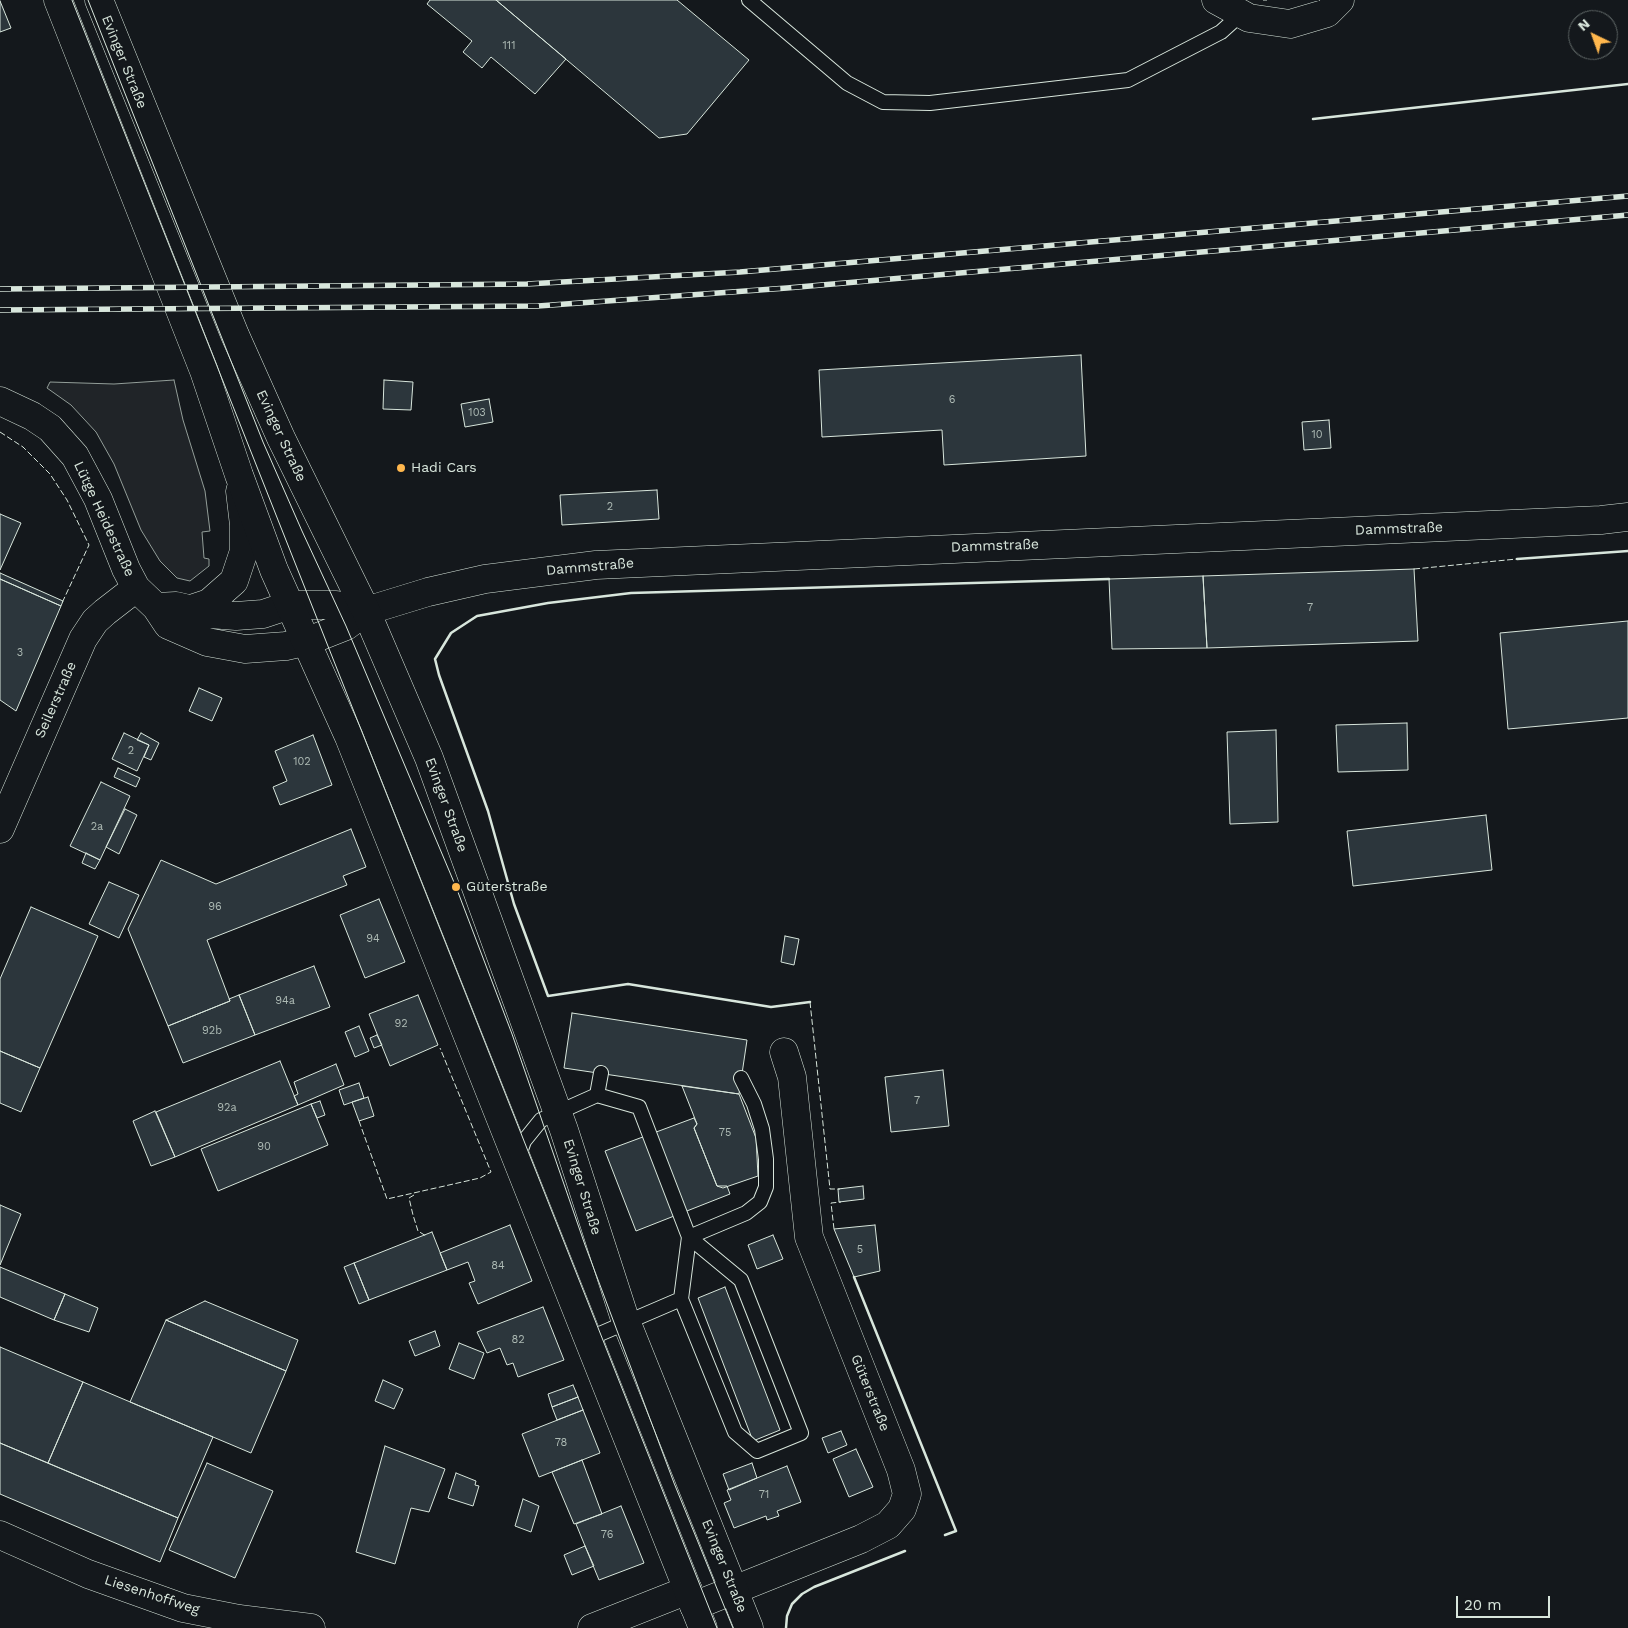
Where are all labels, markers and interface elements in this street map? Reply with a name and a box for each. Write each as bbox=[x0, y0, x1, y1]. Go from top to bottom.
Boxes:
north arrow bbox=[1568, 10, 1618, 60]
street label: Evinger Straße bbox=[98, 13, 150, 111]
text: N bbox=[1574, 15, 1593, 34]
house number: 111 bbox=[503, 39, 515, 53]
street label: Evinger Straße bbox=[252, 388, 310, 484]
house number: 6 bbox=[949, 393, 955, 407]
house number: 103 bbox=[468, 406, 486, 420]
house number: 10 bbox=[1311, 428, 1323, 442]
street label: Lütge Heidestraße bbox=[70, 459, 138, 579]
place label: Hadi Cars bbox=[411, 460, 477, 476]
marker: Hadi Cars bbox=[395, 462, 407, 474]
house number: 2 bbox=[607, 500, 613, 514]
street label: Dammstraße bbox=[1355, 519, 1443, 539]
street label: Dammstraße bbox=[951, 536, 1039, 556]
street label: Dammstraße bbox=[545, 555, 635, 579]
house number: 7 bbox=[1307, 601, 1313, 615]
house number: 3 bbox=[17, 646, 23, 660]
street label: Seilerstraße bbox=[32, 659, 80, 741]
house number: 2 bbox=[128, 744, 134, 758]
house number: 102 bbox=[293, 755, 311, 769]
street label: Evinger Straße bbox=[421, 756, 471, 854]
house number: 2a bbox=[91, 820, 103, 834]
place label: Güterstraße bbox=[466, 879, 548, 895]
marker: Güterstraße bbox=[450, 881, 462, 893]
house number: 96 bbox=[208, 900, 222, 914]
house number: 94 bbox=[366, 932, 380, 946]
house number: 94a bbox=[275, 994, 295, 1008]
house number: 92 bbox=[394, 1017, 408, 1031]
house number: 92b bbox=[202, 1024, 222, 1038]
house number: 7 bbox=[914, 1094, 920, 1108]
house number: 92a bbox=[217, 1101, 237, 1115]
house number: 75 bbox=[719, 1126, 731, 1140]
street label: Evinger Straße bbox=[559, 1137, 605, 1237]
house number: 90 bbox=[257, 1140, 271, 1154]
house number: 5 bbox=[857, 1243, 863, 1257]
house number: 84 bbox=[491, 1259, 505, 1273]
house number: 82 bbox=[511, 1333, 525, 1347]
street label: Güterstraße bbox=[847, 1352, 893, 1434]
house number: 78 bbox=[555, 1436, 567, 1450]
house number: 71 bbox=[759, 1488, 769, 1502]
street label: Evinger Straße bbox=[698, 1517, 750, 1615]
house number: 76 bbox=[601, 1528, 613, 1542]
street label: Liesenhoffweg bbox=[102, 1572, 202, 1618]
scale bar bbox=[1458, 1586, 1552, 1618]
text: 20 m bbox=[1464, 1596, 1502, 1614]

